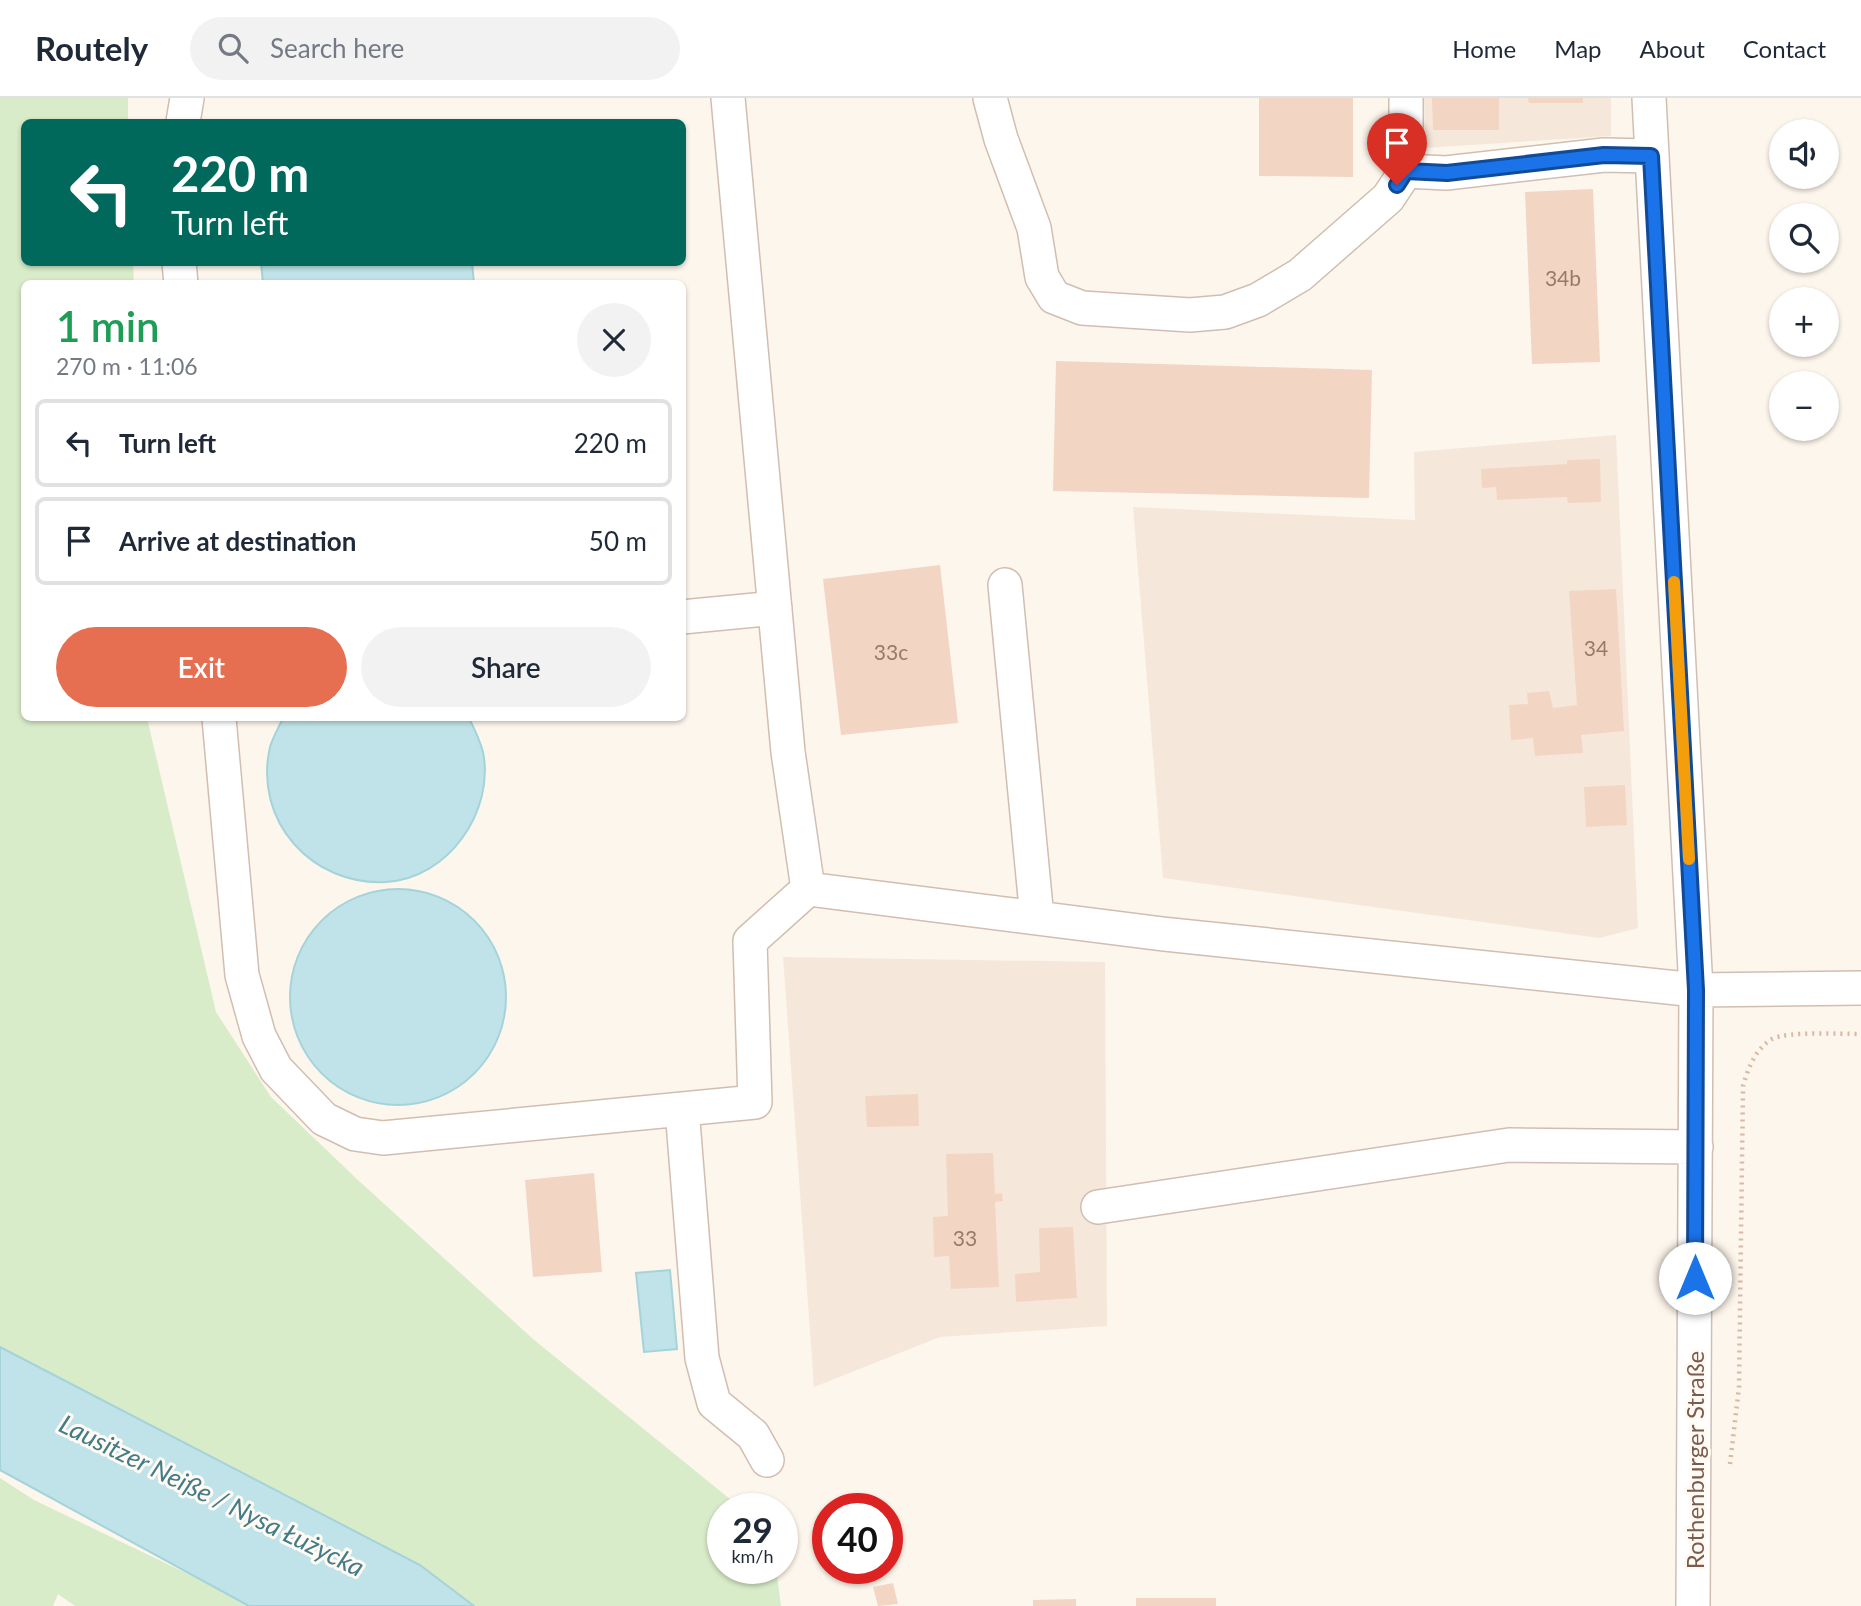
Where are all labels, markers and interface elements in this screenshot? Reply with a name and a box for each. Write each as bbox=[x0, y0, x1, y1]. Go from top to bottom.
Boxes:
search box bbox=[190, 17, 680, 80]
text: Routely bbox=[35, 28, 148, 68]
icon: search bbox=[214, 29, 252, 67]
text: Search here bbox=[270, 32, 404, 64]
text: Home bbox=[1452, 34, 1516, 63]
text: Map bbox=[1554, 34, 1602, 63]
text: About bbox=[1640, 34, 1705, 63]
text: Contact bbox=[1743, 34, 1826, 63]
pin bbox=[1367, 113, 1427, 185]
map controls bbox=[1769, 119, 1839, 441]
button: sound bbox=[1769, 119, 1839, 189]
icon: arrive bbox=[1378, 124, 1416, 162]
text: 220 m bbox=[171, 144, 309, 202]
icon: left bbox=[56, 147, 147, 238]
text: Turn left bbox=[171, 203, 288, 242]
button: search bbox=[1769, 203, 1839, 273]
house number: 34b bbox=[1545, 265, 1581, 290]
button: + bbox=[1769, 287, 1839, 357]
text: 1 min bbox=[56, 301, 160, 351]
button: close bbox=[577, 303, 651, 377]
text: 270 m · 11:06 bbox=[56, 352, 198, 380]
button: − bbox=[1769, 371, 1839, 441]
icon: left bbox=[60, 424, 98, 462]
text: Turn left bbox=[119, 427, 216, 459]
text: 220 m bbox=[574, 427, 647, 459]
icon: arrive bbox=[60, 522, 98, 560]
text: Arrive at destination bbox=[119, 525, 356, 557]
text: 50 m bbox=[589, 525, 647, 557]
button: Exit bbox=[56, 627, 347, 707]
button: Share bbox=[361, 627, 651, 707]
house number: 34 bbox=[1584, 635, 1608, 660]
house number: 33c bbox=[874, 639, 908, 664]
house number: 33 bbox=[953, 1225, 977, 1250]
position arrow bbox=[1658, 1241, 1732, 1315]
street label: Rothenburger Straße bbox=[1680, 1351, 1709, 1569]
water label: Lausitzer Neiße / Nysa Łużycka bbox=[54, 1407, 370, 1583]
speed limit sign: 40 bbox=[812, 1493, 903, 1584]
text: 29 bbox=[732, 1508, 773, 1550]
text: km/h bbox=[731, 1545, 774, 1567]

